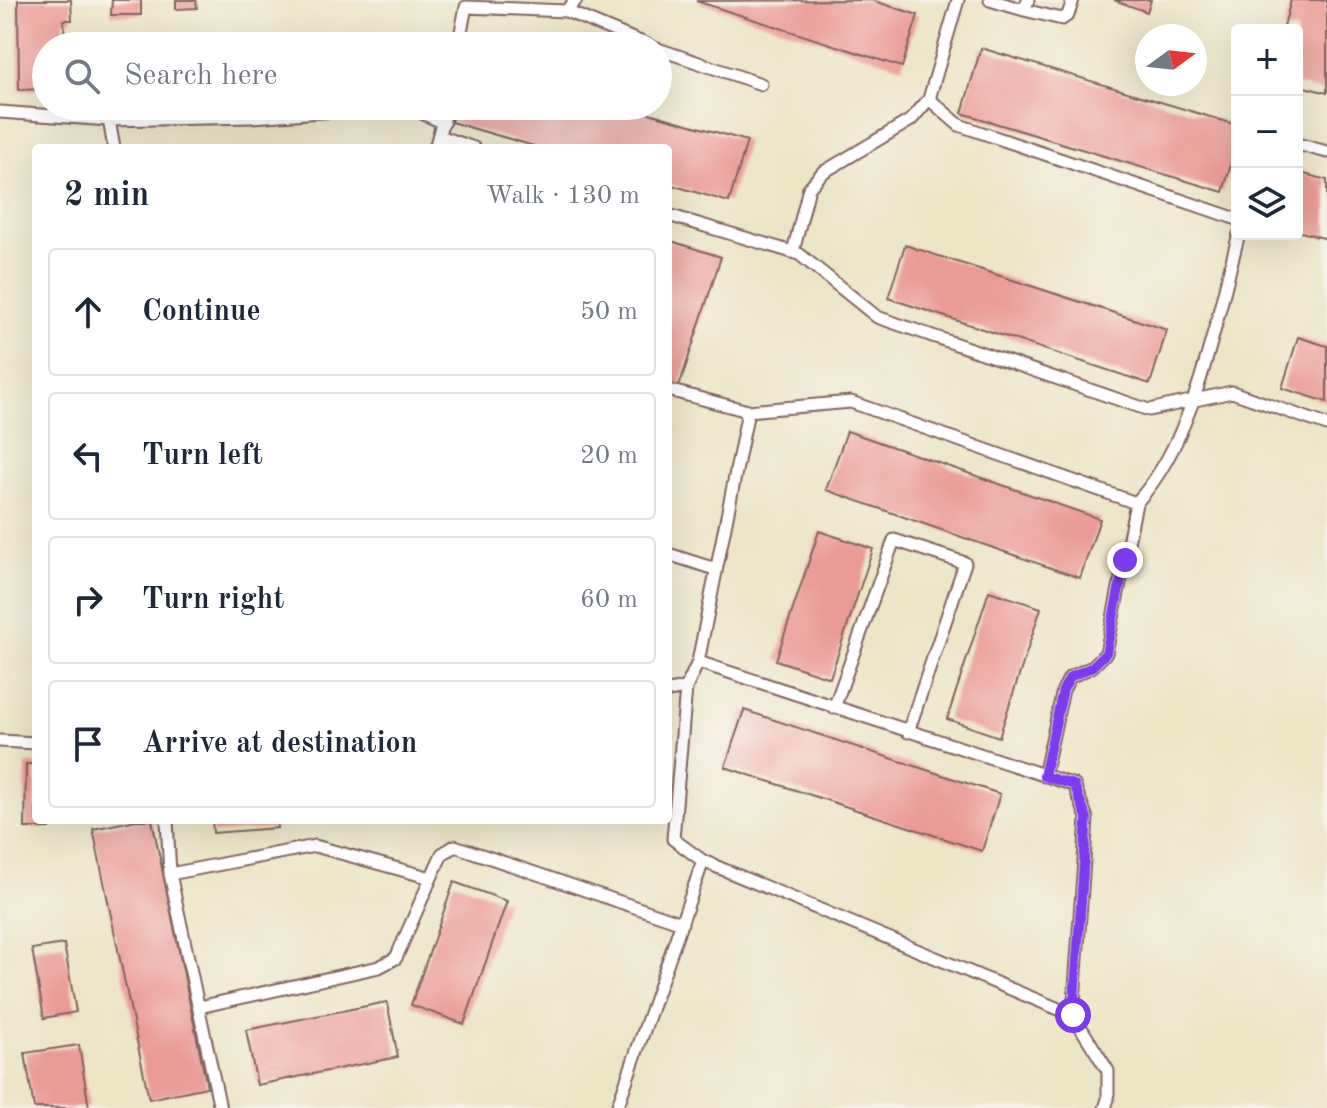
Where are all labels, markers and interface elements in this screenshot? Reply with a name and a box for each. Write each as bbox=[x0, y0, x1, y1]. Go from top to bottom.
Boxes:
north arrow bbox=[1135, 24, 1207, 96]
map controls bbox=[1231, 24, 1303, 240]
button: + bbox=[1231, 24, 1303, 96]
search box bbox=[32, 32, 672, 120]
icon: search bbox=[60, 54, 104, 98]
text: Search here bbox=[124, 61, 278, 91]
button: − bbox=[1231, 96, 1303, 168]
button: layers bbox=[1231, 168, 1303, 240]
text: 2 min bbox=[64, 179, 149, 213]
text: Walk · 130 m bbox=[486, 183, 640, 209]
icon: ahead bbox=[66, 290, 110, 334]
text: Continue bbox=[142, 297, 261, 327]
text: 50 m bbox=[580, 299, 638, 325]
icon: left bbox=[66, 434, 110, 478]
text: Turn left bbox=[142, 441, 263, 471]
text: 20 m bbox=[580, 443, 638, 469]
route end bbox=[1107, 542, 1143, 578]
icon: right bbox=[66, 578, 110, 622]
text: Turn right bbox=[142, 585, 284, 615]
text: 60 m bbox=[580, 587, 638, 613]
icon: arrive bbox=[66, 722, 110, 766]
text: Arrive at destination bbox=[142, 729, 417, 759]
route start bbox=[1055, 997, 1091, 1033]

